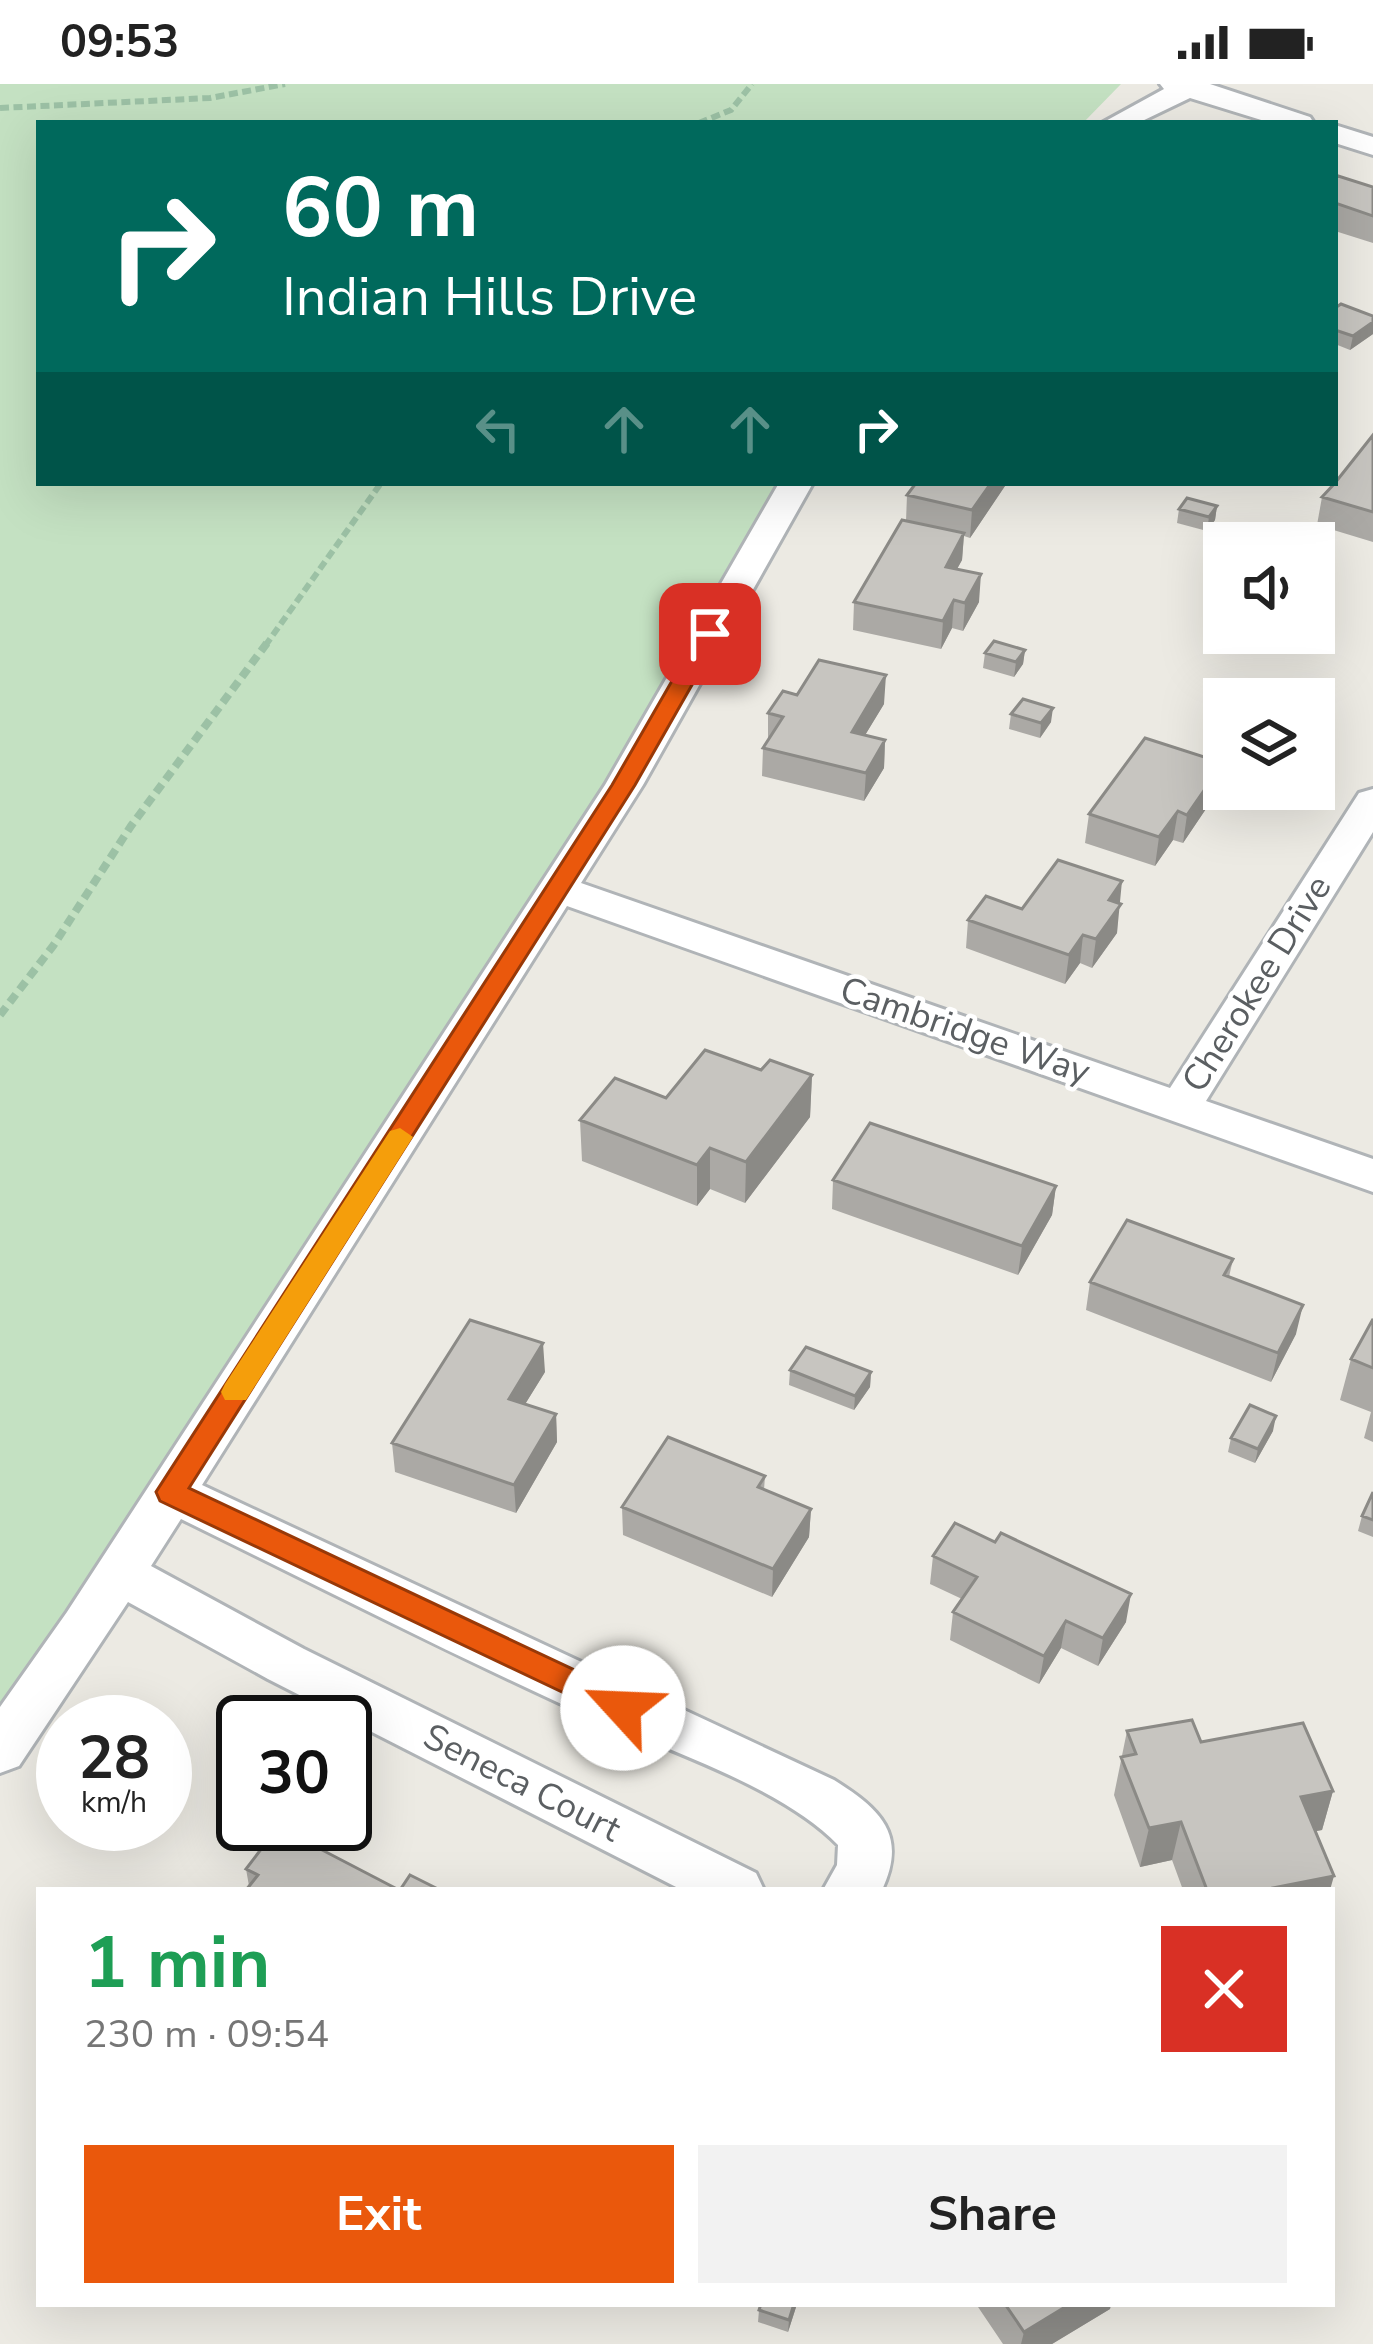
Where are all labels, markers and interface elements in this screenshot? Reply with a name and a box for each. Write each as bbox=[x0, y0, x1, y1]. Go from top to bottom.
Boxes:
text: 09:53 bbox=[60, 12, 179, 73]
text: 60 m bbox=[282, 151, 479, 266]
icon: right bbox=[84, 168, 240, 324]
text: Indian Hills Drive bbox=[282, 260, 697, 334]
icon: left bbox=[465, 396, 531, 462]
icon: ahead bbox=[591, 396, 657, 462]
icon: ahead bbox=[717, 396, 783, 462]
icon: right bbox=[843, 396, 909, 462]
map controls bbox=[1203, 522, 1335, 810]
button: sound bbox=[1203, 522, 1335, 654]
pin bbox=[659, 583, 761, 685]
icon: arrive bbox=[677, 601, 743, 667]
button: layers bbox=[1203, 678, 1335, 810]
street label: Cherokee Drive bbox=[1171, 866, 1343, 1102]
street label: Cambridge Way bbox=[834, 965, 1097, 1097]
position arrow bbox=[560, 1645, 686, 1771]
speed limit sign: 30 bbox=[216, 1695, 372, 1851]
street label: Seneca Court bbox=[415, 1712, 629, 1854]
text: 28 bbox=[78, 1717, 150, 1799]
text: km/h bbox=[81, 1782, 147, 1823]
text: 1 min bbox=[84, 1914, 270, 2012]
button: close bbox=[1161, 1926, 1287, 2052]
text: 230 m · 09:54 bbox=[84, 2008, 329, 2061]
button: Exit bbox=[84, 2145, 674, 2283]
button: Share bbox=[698, 2145, 1287, 2283]

